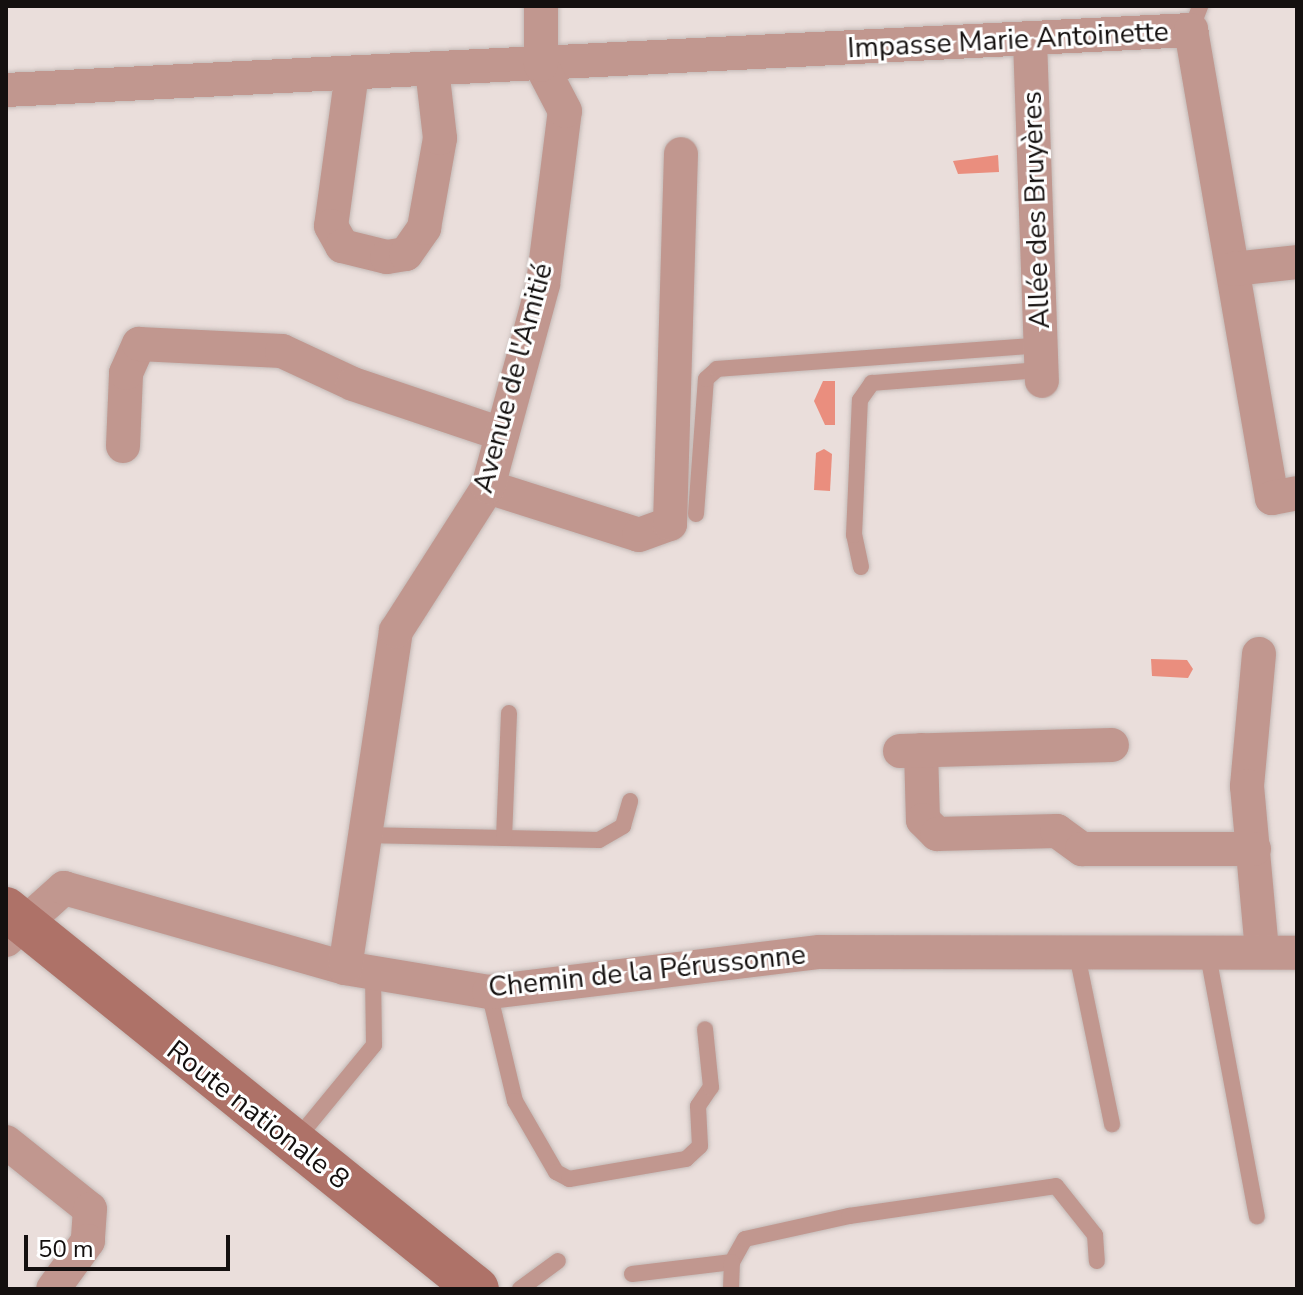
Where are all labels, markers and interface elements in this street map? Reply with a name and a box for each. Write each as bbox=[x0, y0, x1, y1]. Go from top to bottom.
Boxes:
street label: Impasse Marie Antoinette bbox=[847, 15, 1169, 65]
street label: Allée des Bruyères bbox=[1015, 91, 1057, 329]
street label: Avenue de l'Amitié bbox=[466, 259, 560, 497]
street label: Chemin de la Pérussonne bbox=[487, 938, 807, 1004]
street label: Route nationale 8 bbox=[160, 1033, 356, 1197]
scale bar bbox=[28, 1219, 234, 1269]
text: 50 m bbox=[38, 1233, 94, 1265]

